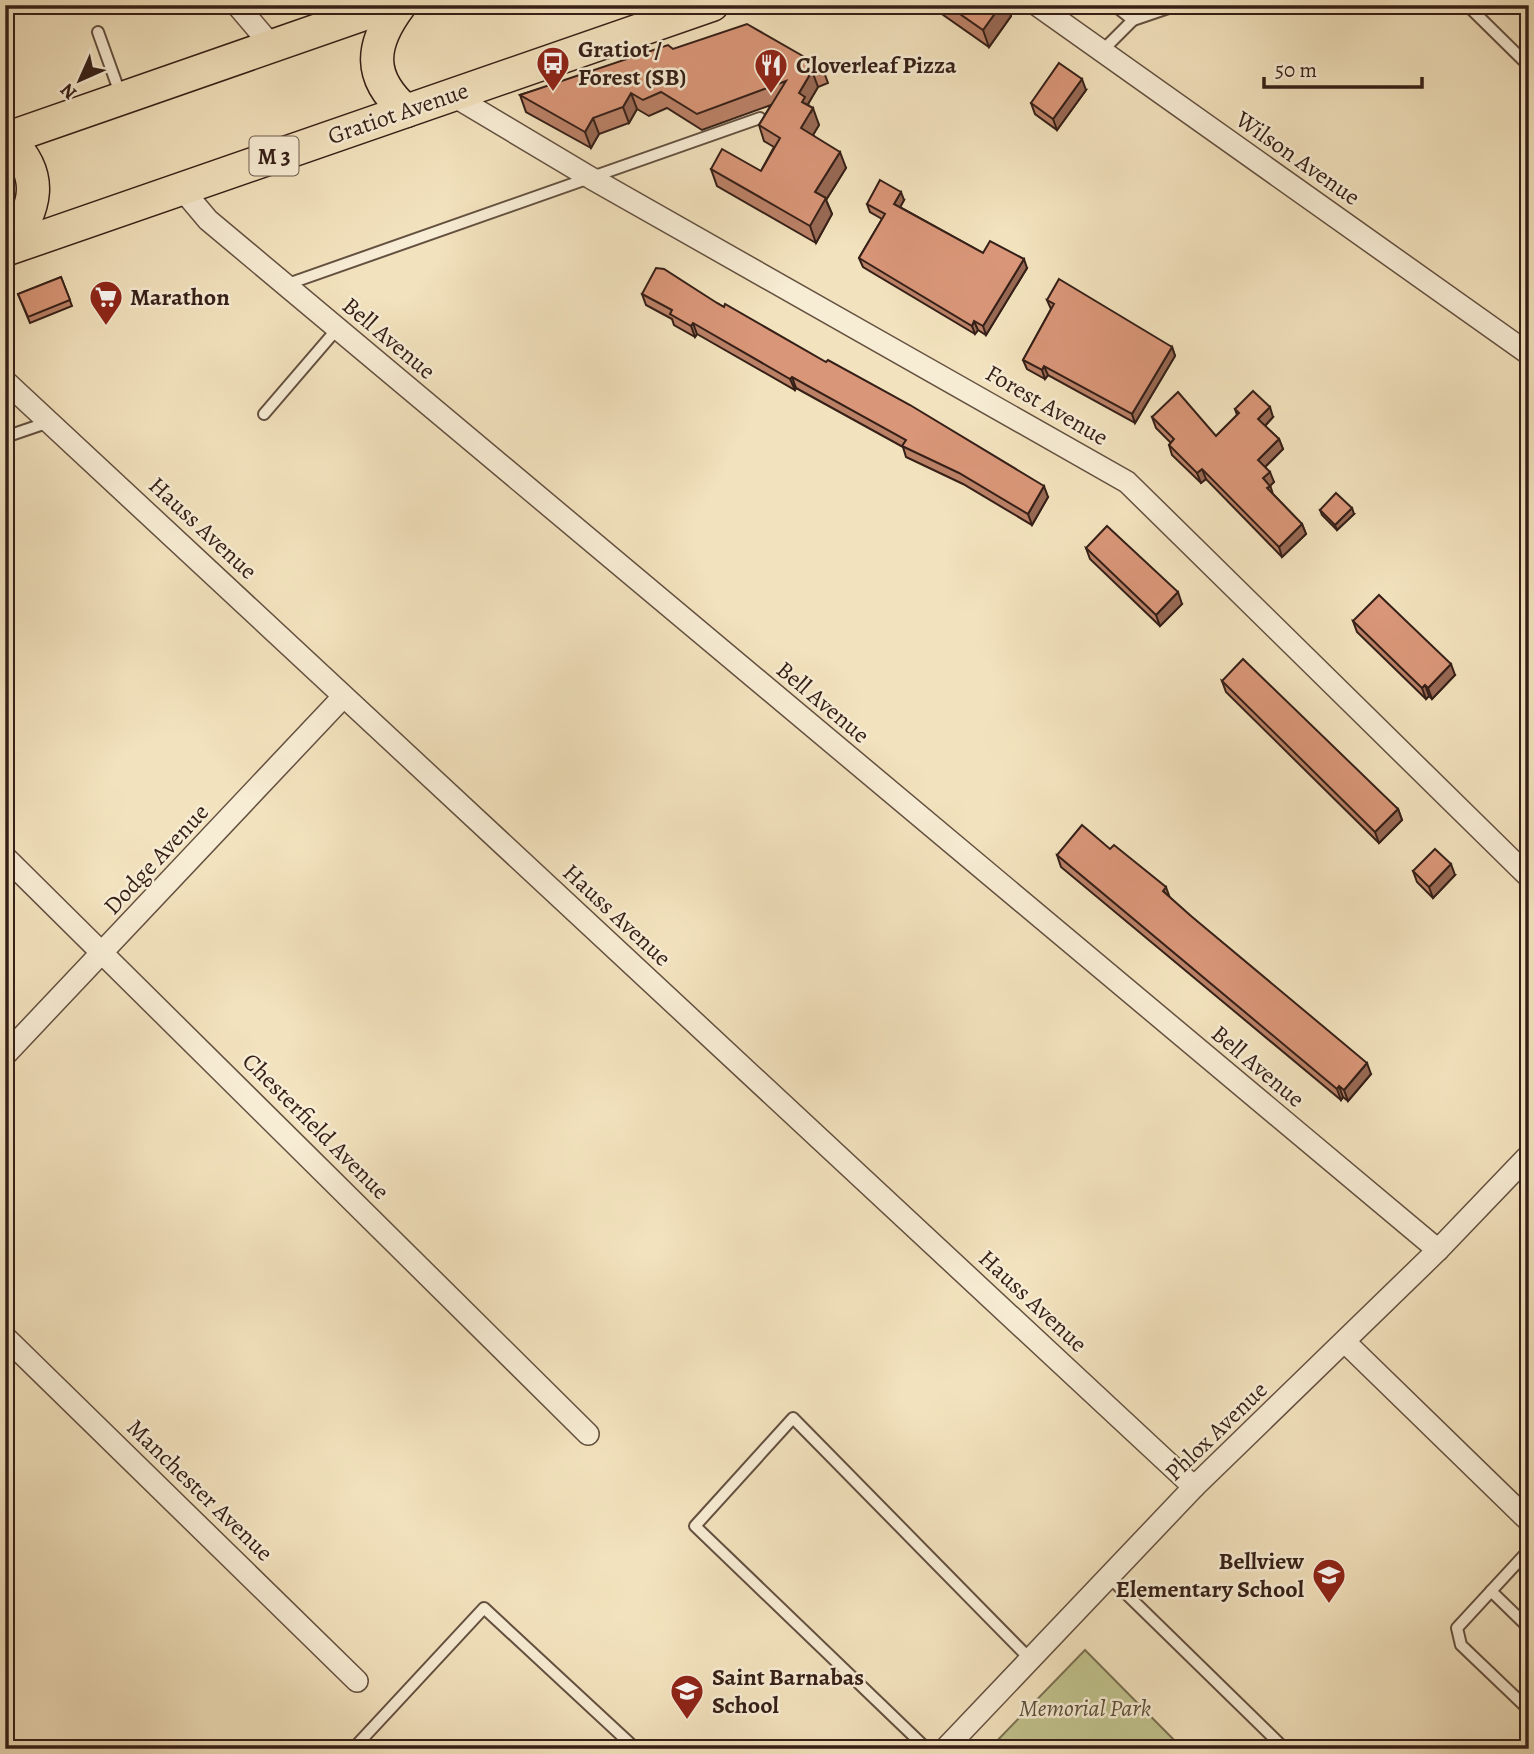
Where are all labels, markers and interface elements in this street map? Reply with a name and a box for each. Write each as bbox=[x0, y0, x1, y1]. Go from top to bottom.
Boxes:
place label: Gratiot / Forest (SB) bbox=[578, 33, 687, 93]
bus stop icon: Gratiot / Forest (SB) bbox=[534, 44, 572, 93]
north arrow bbox=[46, 46, 116, 116]
restaurant icon: Cloverleaf Pizza bbox=[752, 46, 790, 95]
scale bar bbox=[1264, 46, 1422, 90]
place label: Cloverleaf Pizza bbox=[796, 49, 957, 81]
text: 50 m bbox=[1275, 56, 1317, 84]
street label: Gratiot Avenue bbox=[324, 74, 472, 152]
text: N bbox=[54, 77, 83, 105]
street label: Wilson Avenue bbox=[1229, 103, 1367, 213]
road number: M 3 bbox=[250, 136, 298, 176]
supermarket icon: Marathon bbox=[87, 278, 125, 327]
place label: Marathon bbox=[130, 281, 230, 313]
street label: Bell Avenue bbox=[336, 289, 442, 387]
street label: Forest Avenue bbox=[980, 357, 1114, 453]
street label: Hauss Avenue bbox=[142, 469, 264, 587]
street label: Bell Avenue bbox=[770, 653, 876, 751]
street label: Dodge Avenue bbox=[96, 797, 216, 921]
street label: Hauss Avenue bbox=[556, 856, 678, 974]
street label: Bell Avenue bbox=[1205, 1017, 1311, 1115]
street label: Chesterfield Avenue bbox=[235, 1045, 397, 1207]
street label: Hauss Avenue bbox=[972, 1242, 1094, 1360]
street label: Phlox Avenue bbox=[1158, 1374, 1274, 1488]
street label: Manchester Avenue bbox=[120, 1412, 280, 1568]
place label: Bellview Elementary School bbox=[1116, 1545, 1305, 1605]
school or university icon: Bellview Elementary School bbox=[1310, 1556, 1348, 1605]
place label: Saint Barnabas School bbox=[712, 1661, 864, 1721]
school or university icon: Saint Barnabas School bbox=[668, 1672, 706, 1721]
park label: Memorial Park bbox=[1019, 1692, 1152, 1724]

